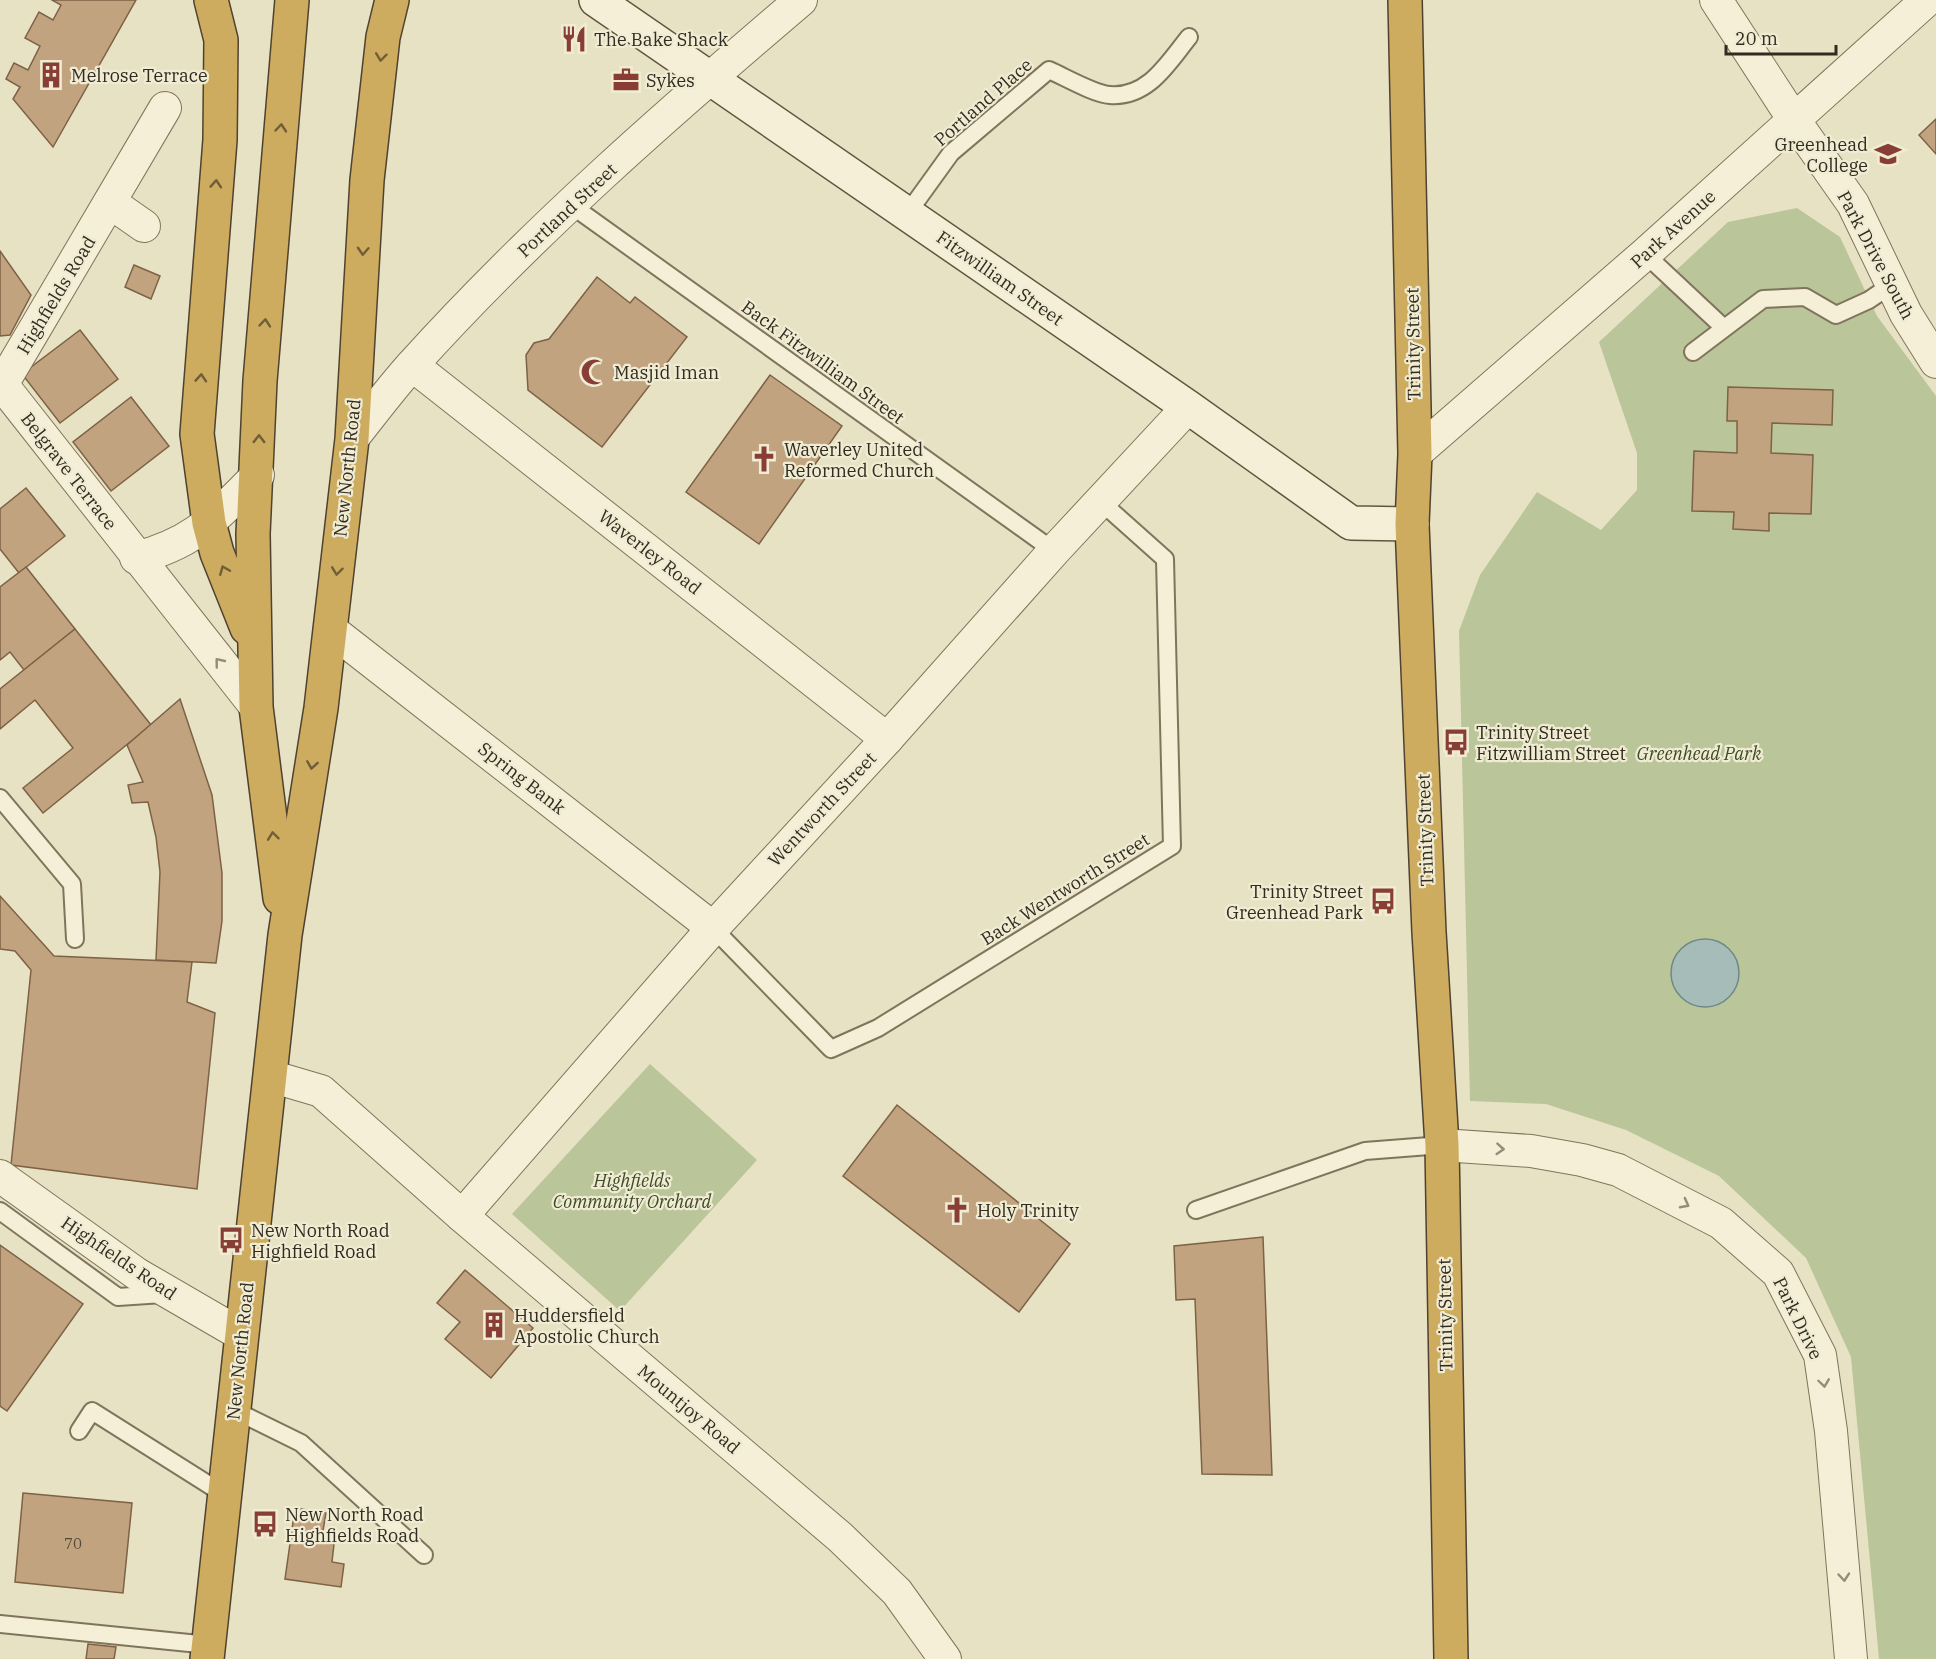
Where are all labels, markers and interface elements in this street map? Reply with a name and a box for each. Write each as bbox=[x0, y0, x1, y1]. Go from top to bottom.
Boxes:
scale bar bbox=[1726, 18, 1836, 56]
restaurant icon: The Bake Shack bbox=[559, 24, 589, 54]
text: 20 m bbox=[1735, 27, 1778, 50]
place label: The Bake Shack bbox=[594, 28, 729, 51]
one-way arrow bbox=[375, 53, 388, 62]
street label: Portland Place bbox=[929, 53, 1037, 151]
building icon: Melrose Terrace bbox=[36, 60, 66, 90]
place label: Melrose Terrace bbox=[71, 64, 208, 87]
office icon: Sykes bbox=[611, 65, 641, 95]
place label: Sykes bbox=[646, 69, 695, 92]
one-way arrow bbox=[274, 124, 287, 133]
place label: Greenhead College bbox=[1774, 133, 1868, 177]
school or university icon: Greenhead College bbox=[1873, 139, 1903, 169]
street label: Portland Street bbox=[512, 158, 622, 262]
one-way arrow bbox=[209, 179, 222, 188]
street label: Park Avenue bbox=[1626, 185, 1720, 273]
street label: Park Drive South bbox=[1832, 187, 1920, 323]
street label: Fitzwilliam Street bbox=[932, 226, 1068, 330]
street label: Highfields Road bbox=[12, 232, 100, 358]
one-way arrow bbox=[356, 247, 369, 256]
street label: Trinity Street bbox=[1401, 287, 1425, 401]
street label: Back Fitzwilliam Street bbox=[737, 295, 909, 429]
one-way arrow bbox=[258, 318, 271, 327]
mosque icon: Masjid Iman bbox=[579, 357, 609, 387]
place label: Masjid Iman bbox=[614, 361, 719, 384]
one-way arrow bbox=[194, 374, 207, 383]
street label: New North Road bbox=[328, 398, 366, 538]
street label: Belgrave Terrace bbox=[16, 408, 122, 534]
one-way arrow bbox=[252, 434, 265, 443]
place label: Waverley United Reformed Church bbox=[784, 438, 934, 482]
church icon: Waverley United Reformed Church bbox=[749, 444, 779, 474]
street label: Waverley Road bbox=[594, 505, 706, 599]
one-way arrow bbox=[219, 565, 231, 576]
one-way arrow bbox=[331, 567, 343, 576]
one-way arrow bbox=[216, 658, 227, 669]
place label: Trinity Street Fitzwilliam Street bbox=[1476, 721, 1626, 765]
bus stop icon: Trinity Street Fitzwilliam Street bbox=[1441, 727, 1471, 757]
street label: Spring Bank bbox=[474, 737, 571, 820]
park label: Greenhead Park bbox=[1637, 742, 1762, 765]
street label: Wentworth Street bbox=[763, 747, 881, 871]
one-way arrow bbox=[306, 760, 318, 769]
street label: Trinity Street bbox=[1412, 773, 1438, 887]
street label: Back Wentworth Street bbox=[976, 828, 1154, 950]
one-way arrow bbox=[267, 831, 279, 840]
place label: Trinity Street Greenhead Park bbox=[1226, 880, 1363, 924]
bus stop icon: Trinity Street Greenhead Park bbox=[1368, 886, 1398, 916]
one-way arrow bbox=[1495, 1142, 1504, 1155]
park label: Highfields Community Orchard bbox=[553, 1169, 711, 1213]
church icon: Holy Trinity bbox=[942, 1195, 972, 1225]
one-way arrow bbox=[1678, 1197, 1689, 1208]
place label: Holy Trinity bbox=[977, 1199, 1079, 1222]
street label: Highfields Road bbox=[57, 1211, 181, 1305]
place label: New North Road Highfield Road bbox=[251, 1219, 390, 1263]
bus stop icon: New North Road Highfield Road bbox=[216, 1225, 246, 1255]
street label: Trinity Street bbox=[1433, 1258, 1457, 1372]
street label: Park Drive bbox=[1768, 1273, 1828, 1363]
street label: New North Road bbox=[221, 1281, 259, 1421]
place label: Huddersfield Apostolic Church bbox=[514, 1304, 660, 1348]
building icon: Huddersfield Apostolic Church bbox=[479, 1310, 509, 1340]
street label: Mountjoy Road bbox=[633, 1359, 745, 1459]
one-way arrow bbox=[1817, 1378, 1829, 1387]
place label: New North Road Highfields Road bbox=[285, 1503, 424, 1547]
bus stop icon: New North Road Highfields Road bbox=[250, 1509, 280, 1539]
house number: 70 bbox=[64, 1534, 82, 1553]
one-way arrow bbox=[1837, 1572, 1850, 1581]

